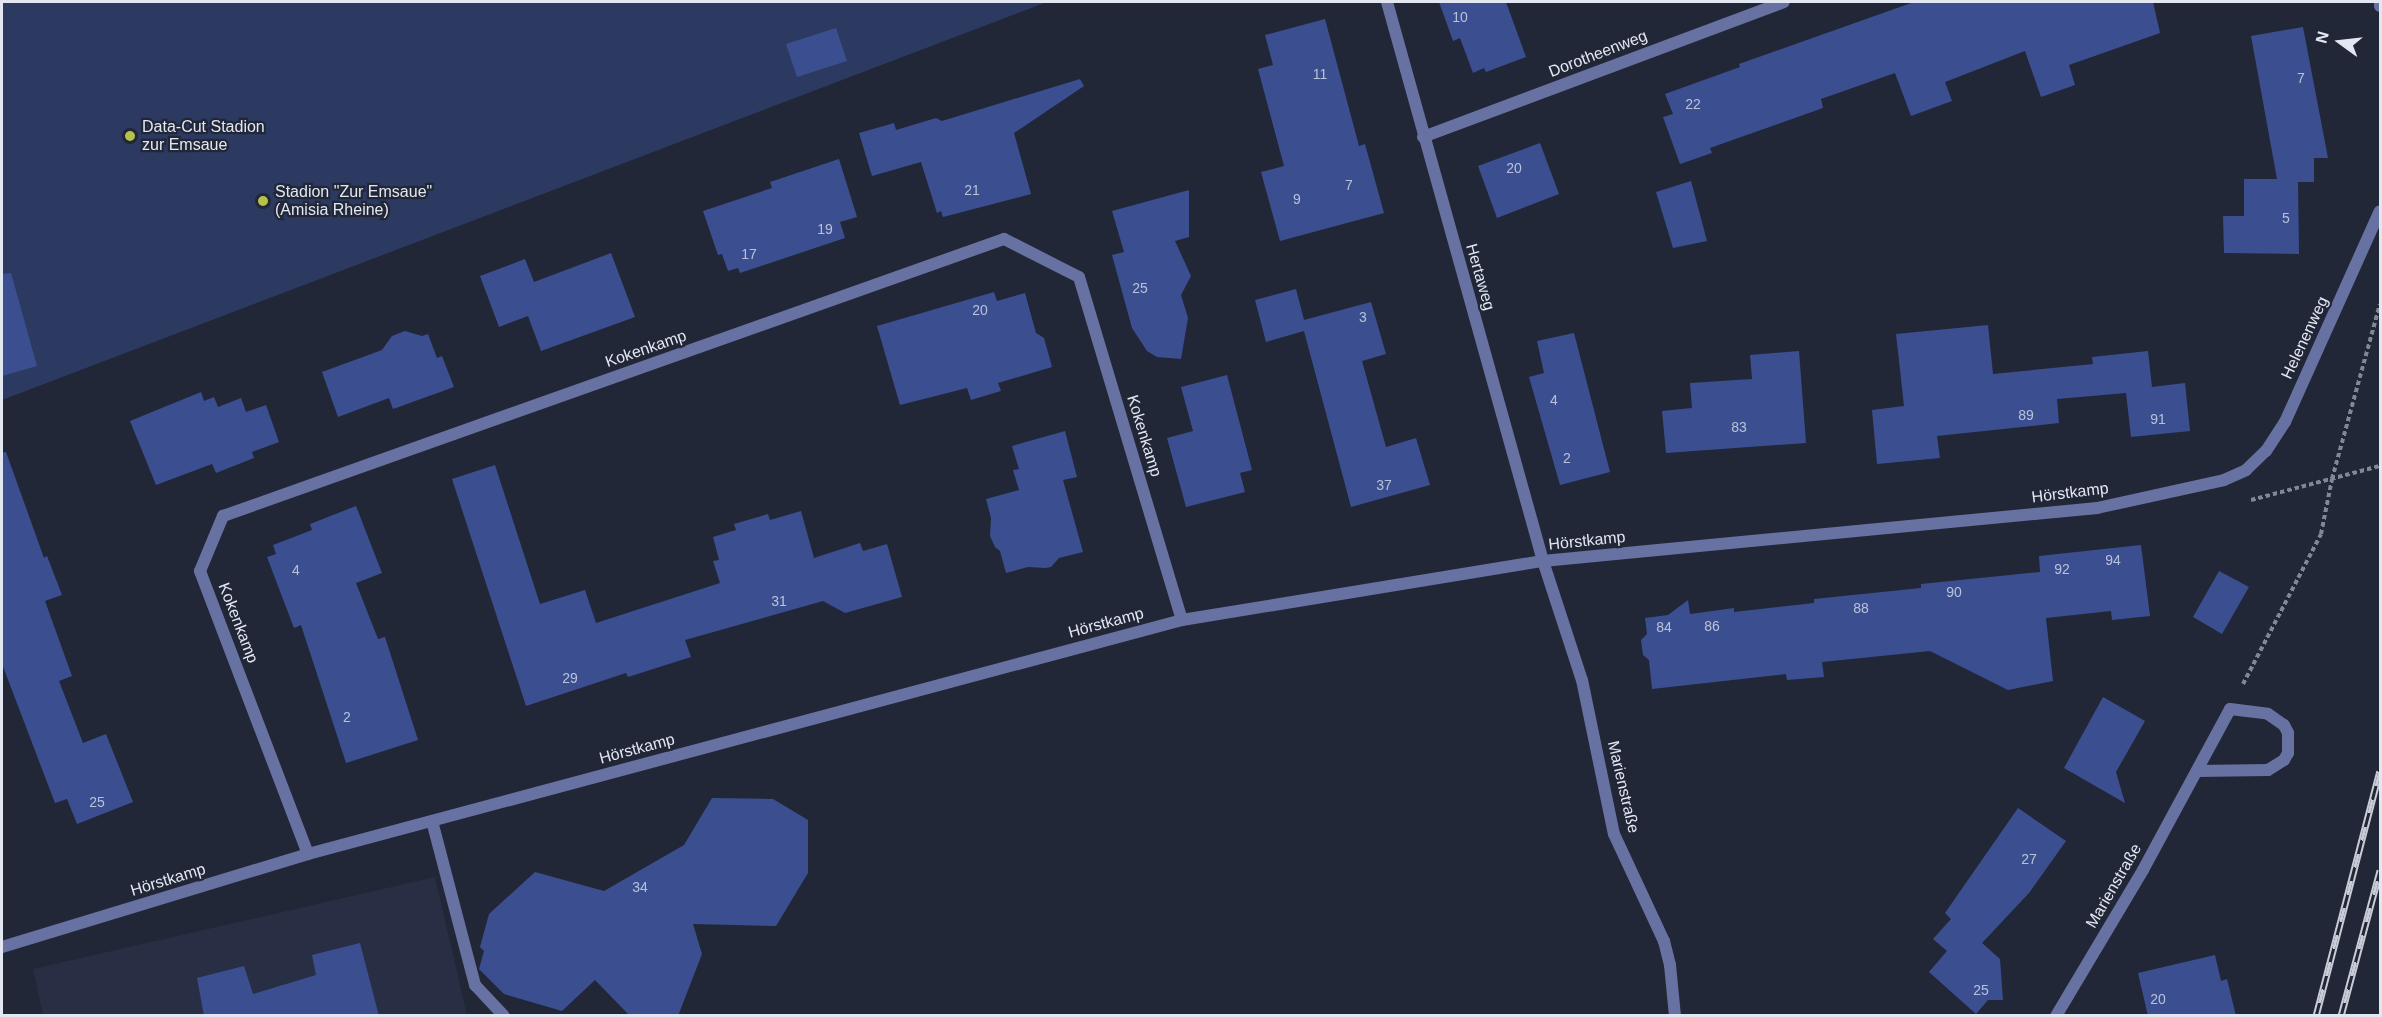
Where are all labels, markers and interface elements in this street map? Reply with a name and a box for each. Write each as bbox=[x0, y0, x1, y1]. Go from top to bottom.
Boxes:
house number: 10 bbox=[1452, 9, 1468, 25]
north arrow bbox=[2310, 12, 2370, 72]
street label: Dorotheenweg bbox=[1546, 26, 1650, 82]
text: N bbox=[2312, 29, 2332, 45]
house number: 11 bbox=[1313, 66, 1327, 82]
house number: 7 bbox=[2297, 70, 2305, 86]
house number: 22 bbox=[1685, 96, 1701, 112]
place label: Data-Cut Stadion zur Emsaue bbox=[142, 117, 265, 155]
marker: Data-Cut Stadion zur Emsaue bbox=[123, 129, 137, 143]
house number: 20 bbox=[1506, 160, 1522, 176]
house number: 7 bbox=[1345, 177, 1353, 193]
place label: Stadion "Zur Emsaue" (Amisia Rheine) bbox=[275, 182, 432, 220]
house number: 21 bbox=[964, 182, 980, 198]
house number: 9 bbox=[1293, 191, 1301, 207]
marker: Stadion "Zur Emsaue" (Amisia Rheine) bbox=[256, 194, 270, 208]
house number: 5 bbox=[2282, 210, 2290, 226]
house number: 19 bbox=[817, 221, 833, 237]
street label: Hertaweg bbox=[1461, 241, 1499, 313]
house number: 17 bbox=[741, 246, 757, 262]
house number: 25 bbox=[1132, 280, 1148, 296]
street label: Helenenweg bbox=[2278, 294, 2332, 382]
house number: 20 bbox=[972, 302, 988, 318]
house number: 3 bbox=[1359, 309, 1367, 325]
street label: Kokenkamp bbox=[603, 326, 689, 372]
house number: 4 bbox=[1550, 392, 1558, 408]
street label: Kokenkamp bbox=[1122, 393, 1166, 479]
house number: 89 bbox=[2018, 407, 2034, 423]
house number: 91 bbox=[2150, 411, 2166, 427]
house number: 83 bbox=[1731, 419, 1747, 435]
house number: 2 bbox=[1563, 450, 1571, 466]
house number: 37 bbox=[1376, 477, 1392, 493]
street label: Hörstkamp bbox=[2030, 479, 2110, 507]
street label: Hörstkamp bbox=[1548, 527, 1626, 555]
house number: 94 bbox=[2105, 552, 2121, 568]
house number: 92 bbox=[2054, 561, 2070, 577]
house number: 4 bbox=[292, 562, 300, 578]
street label: Kokenkamp bbox=[214, 580, 262, 666]
house number: 90 bbox=[1946, 584, 1962, 600]
house number: 31 bbox=[771, 593, 787, 609]
house number: 88 bbox=[1853, 600, 1869, 616]
street label: Hörstkamp bbox=[1066, 604, 1146, 642]
house number: 86 bbox=[1704, 618, 1720, 634]
house number: 84 bbox=[1656, 619, 1672, 635]
house number: 29 bbox=[562, 670, 578, 686]
house number: 2 bbox=[343, 709, 351, 725]
street label: Hörstkamp bbox=[597, 730, 677, 768]
street label: Marienstraße bbox=[1603, 739, 1643, 835]
house number: 25 bbox=[89, 794, 105, 810]
street label: Marienstraße bbox=[2082, 840, 2146, 932]
house number: 27 bbox=[2021, 851, 2037, 867]
street label: Hörstkamp bbox=[128, 860, 208, 900]
house number: 34 bbox=[632, 879, 648, 895]
house number: 25 bbox=[1973, 982, 1989, 998]
house number: 20 bbox=[2150, 991, 2166, 1007]

